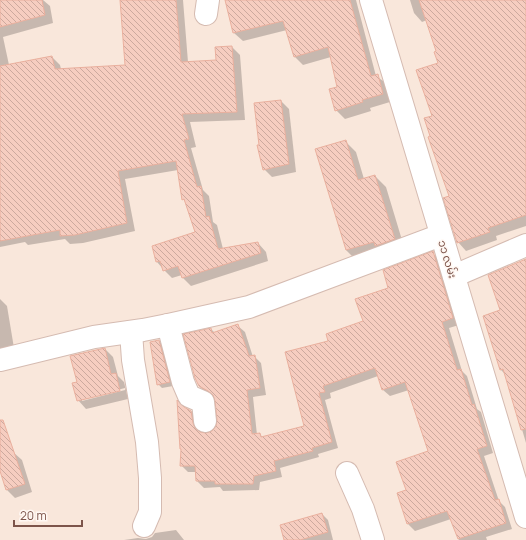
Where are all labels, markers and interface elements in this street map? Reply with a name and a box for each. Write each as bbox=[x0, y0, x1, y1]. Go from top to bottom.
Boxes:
street label: ၁၁ လမ်း bbox=[435, 238, 461, 280]
scale bar bbox=[14, 502, 82, 528]
text: 20 m bbox=[20, 507, 47, 524]

